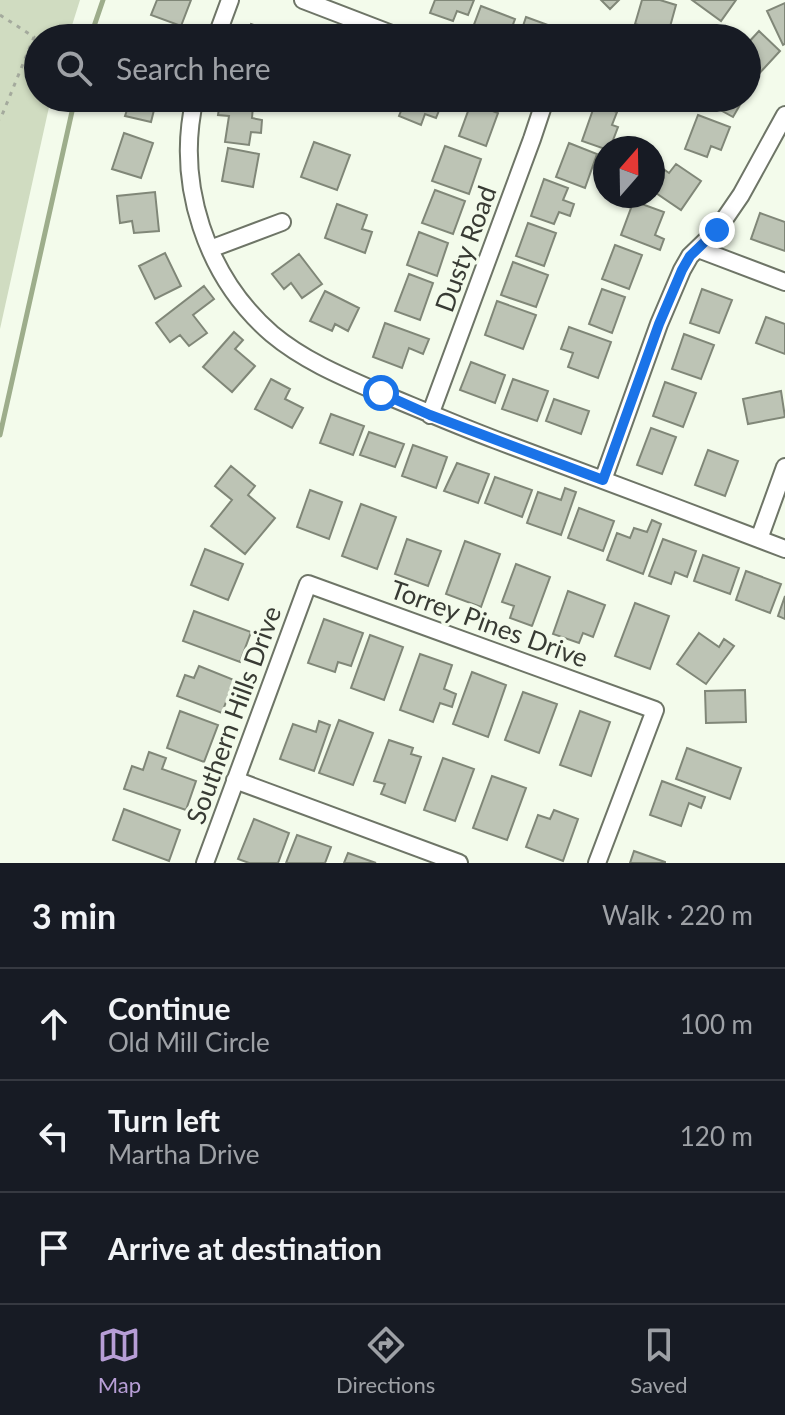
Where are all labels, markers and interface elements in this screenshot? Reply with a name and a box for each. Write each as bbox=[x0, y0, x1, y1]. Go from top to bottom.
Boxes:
search box bbox=[24, 24, 761, 112]
icon: search bbox=[52, 46, 96, 90]
text: Search here bbox=[116, 50, 271, 86]
north arrow bbox=[593, 136, 665, 208]
street label: Dusty Road bbox=[427, 181, 503, 316]
route end bbox=[699, 212, 735, 248]
route start bbox=[363, 375, 399, 411]
street label: Torrey Pines Drive bbox=[386, 572, 593, 674]
street label: Southern Hills Drive bbox=[179, 601, 287, 828]
text: 3 min bbox=[32, 895, 116, 936]
text: Walk · 220 m bbox=[602, 899, 753, 931]
text: Continue bbox=[108, 990, 231, 1026]
icon: ahead bbox=[32, 1002, 76, 1046]
text: 100 m bbox=[680, 1008, 753, 1040]
text: Old Mill Circle bbox=[108, 1026, 270, 1058]
text: Turn left bbox=[108, 1102, 220, 1138]
icon: left bbox=[32, 1114, 76, 1158]
text: 120 m bbox=[680, 1120, 753, 1152]
text: Martha Drive bbox=[108, 1138, 260, 1170]
icon: arrive bbox=[32, 1226, 76, 1270]
text: Arrive at destination bbox=[108, 1230, 382, 1266]
tab: Map bbox=[97, 1323, 141, 1398]
tab: Directions bbox=[336, 1323, 435, 1398]
tab: Saved bbox=[630, 1323, 688, 1398]

